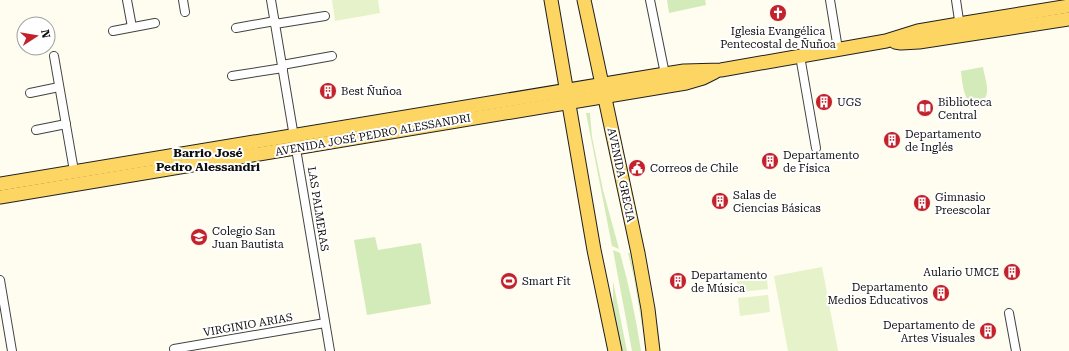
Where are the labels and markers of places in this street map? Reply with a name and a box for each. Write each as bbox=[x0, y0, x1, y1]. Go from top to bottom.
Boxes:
church icon: Iglesia Evangélica Pentecostal de Ñuñoa bbox=[768, 3, 788, 23]
place label: Iglesia Evangélica Pentecostal de Ñuñoa bbox=[720, 25, 836, 51]
building icon: Best Ñuñoa bbox=[318, 81, 338, 101]
place label: Best Ñuñoa bbox=[341, 85, 402, 98]
building icon: UGS bbox=[814, 92, 834, 112]
place label: UGS bbox=[837, 96, 861, 109]
place label: Biblioteca Central bbox=[938, 96, 992, 122]
library icon: Biblioteca Central bbox=[915, 98, 935, 118]
place label: Departamento de Inglés bbox=[905, 128, 981, 154]
building icon: Departamento de Inglés bbox=[882, 130, 902, 150]
place label: Departamento de Física bbox=[783, 149, 859, 175]
building icon: Departamento de Física bbox=[760, 151, 780, 171]
public building icon: Correos de Chile bbox=[627, 158, 647, 178]
place label: Correos de Chile bbox=[650, 162, 738, 175]
place label: Salas de Ciencias Básicas bbox=[733, 189, 821, 215]
building icon: Salas de Ciencias Básicas bbox=[710, 191, 730, 211]
place label: Gimnasio Preescolar bbox=[935, 191, 991, 217]
building icon: Gimnasio Preescolar bbox=[912, 193, 932, 213]
place label: Colegio San Juan Bautista bbox=[212, 225, 284, 251]
school or university icon: Colegio San Juan Bautista bbox=[189, 227, 209, 247]
building icon: Aulario UMCE bbox=[1002, 262, 1022, 282]
place label: Aulario UMCE bbox=[923, 266, 999, 279]
place label: Departamento de Música bbox=[691, 269, 767, 295]
sports icon: Smart Fit bbox=[499, 271, 519, 291]
building icon: Departamento de Música bbox=[668, 271, 688, 291]
place label: Smart Fit bbox=[522, 275, 571, 288]
place label: Departamento Medios Educativos bbox=[827, 281, 928, 307]
building icon: Departamento Medios Educativos bbox=[931, 283, 951, 303]
place label: Departamento de Artes Visuales bbox=[883, 319, 975, 345]
building icon: Departamento de Artes Visuales bbox=[978, 321, 998, 341]

